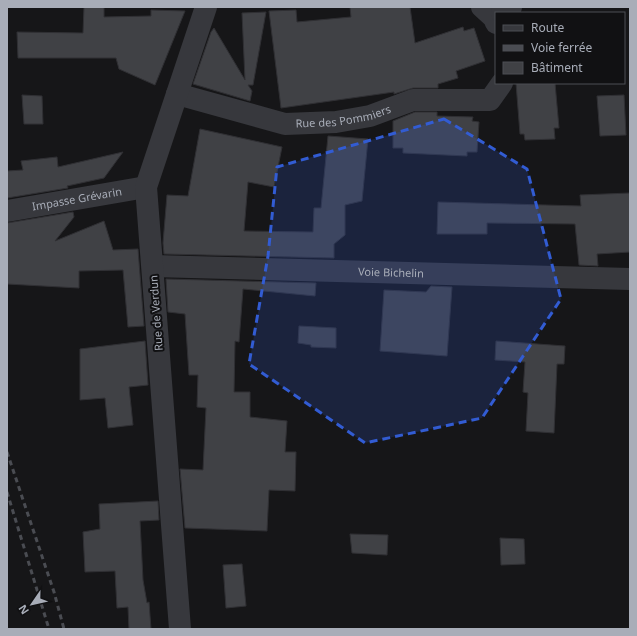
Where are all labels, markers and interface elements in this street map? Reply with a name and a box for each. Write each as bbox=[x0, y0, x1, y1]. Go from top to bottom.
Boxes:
legend bbox=[495, 12, 625, 84]
text: Route bbox=[531, 19, 564, 36]
text: Voie ferrée bbox=[531, 39, 593, 56]
text: Bâtiment bbox=[531, 59, 583, 76]
street label: Rue des Pommiers bbox=[295, 101, 393, 131]
street label: Impasse Grévarin bbox=[31, 183, 123, 214]
street label: Voie Bichelin bbox=[358, 264, 424, 280]
street label: Rue de Verdun bbox=[145, 275, 166, 351]
north arrow bbox=[12, 584, 52, 624]
text: N bbox=[15, 602, 32, 618]

